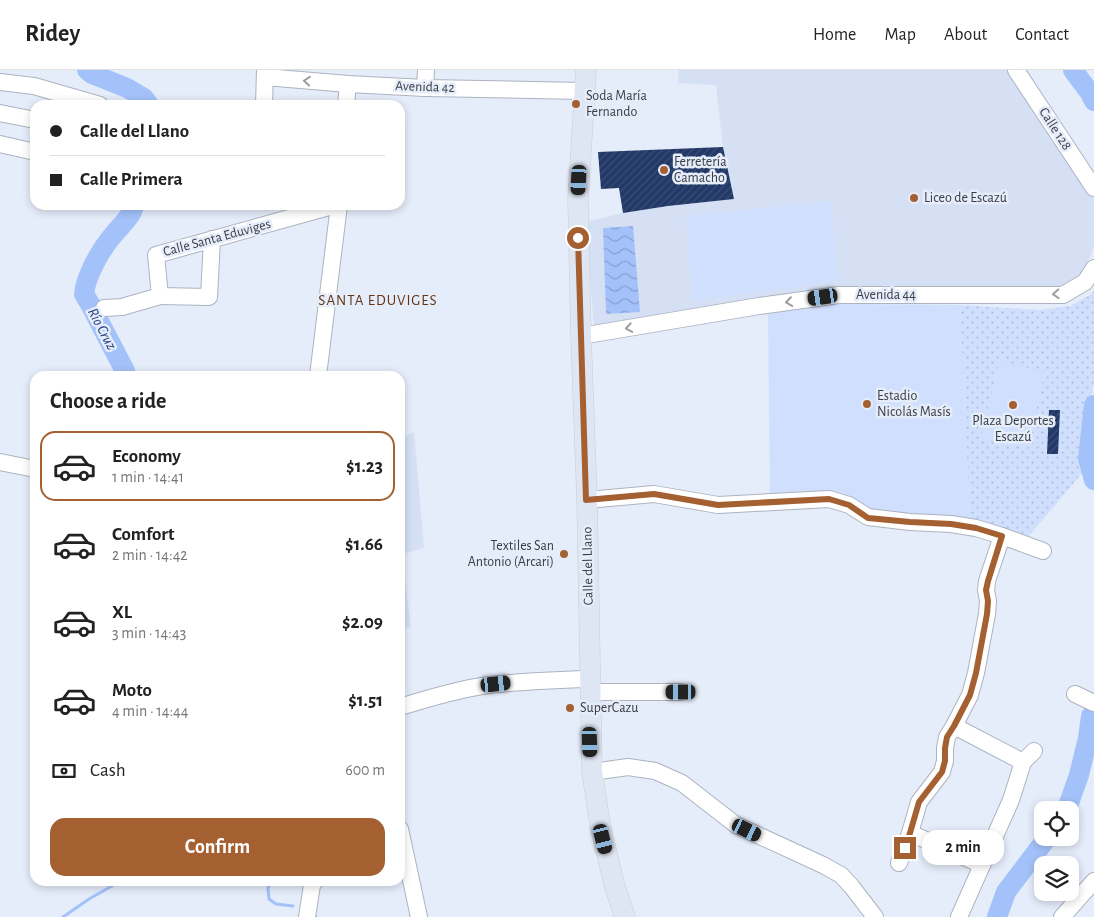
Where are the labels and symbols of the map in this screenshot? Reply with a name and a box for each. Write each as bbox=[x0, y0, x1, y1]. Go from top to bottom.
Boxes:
one-way arrow bbox=[302, 75, 310, 86]
street label: Avenida 42 bbox=[395, 79, 455, 95]
place label: Soda María Fernando bbox=[586, 89, 647, 119]
marker: Soda María Fernando bbox=[570, 98, 582, 110]
street label: Calle 128 bbox=[1036, 105, 1074, 153]
place label: Ferretería Camacho bbox=[674, 155, 727, 185]
marker: Ferretería Camacho bbox=[658, 164, 670, 176]
car bbox=[570, 165, 587, 195]
place label: Liceo de Escazú bbox=[924, 191, 1007, 205]
marker: Liceo de Escazú bbox=[908, 192, 920, 204]
street label: Calle Santa Eduviges bbox=[162, 217, 272, 259]
route start bbox=[567, 227, 589, 249]
car bbox=[807, 287, 838, 307]
street label: Avenida 44 bbox=[856, 288, 916, 302]
one-way arrow bbox=[1052, 289, 1060, 300]
district label: SANTA EDUVIGES bbox=[318, 293, 438, 308]
one-way arrow bbox=[785, 296, 793, 307]
water label: Río Cruz bbox=[85, 306, 119, 352]
one-way arrow bbox=[624, 322, 633, 332]
place label: Estadio Nicolás Masís bbox=[877, 389, 951, 419]
marker: Estadio Nicolás Masís bbox=[861, 398, 873, 410]
marker: Plaza Deportes Escazú bbox=[1007, 399, 1019, 411]
place label: Plaza Deportes Escazú bbox=[972, 414, 1054, 444]
street label: Calle del Llano bbox=[580, 526, 596, 605]
place label: Textiles San Antonio (Arcari) bbox=[468, 539, 554, 569]
marker: Textiles San Antonio (Arcari) bbox=[558, 548, 570, 560]
car bbox=[480, 675, 511, 693]
car bbox=[666, 685, 696, 700]
place label: SuperCazu bbox=[580, 701, 639, 715]
marker: SuperCazu bbox=[564, 702, 576, 714]
car bbox=[581, 727, 598, 757]
car bbox=[730, 817, 763, 843]
car bbox=[592, 823, 613, 855]
callout: 2 min bbox=[922, 830, 1005, 866]
route end bbox=[894, 837, 916, 859]

